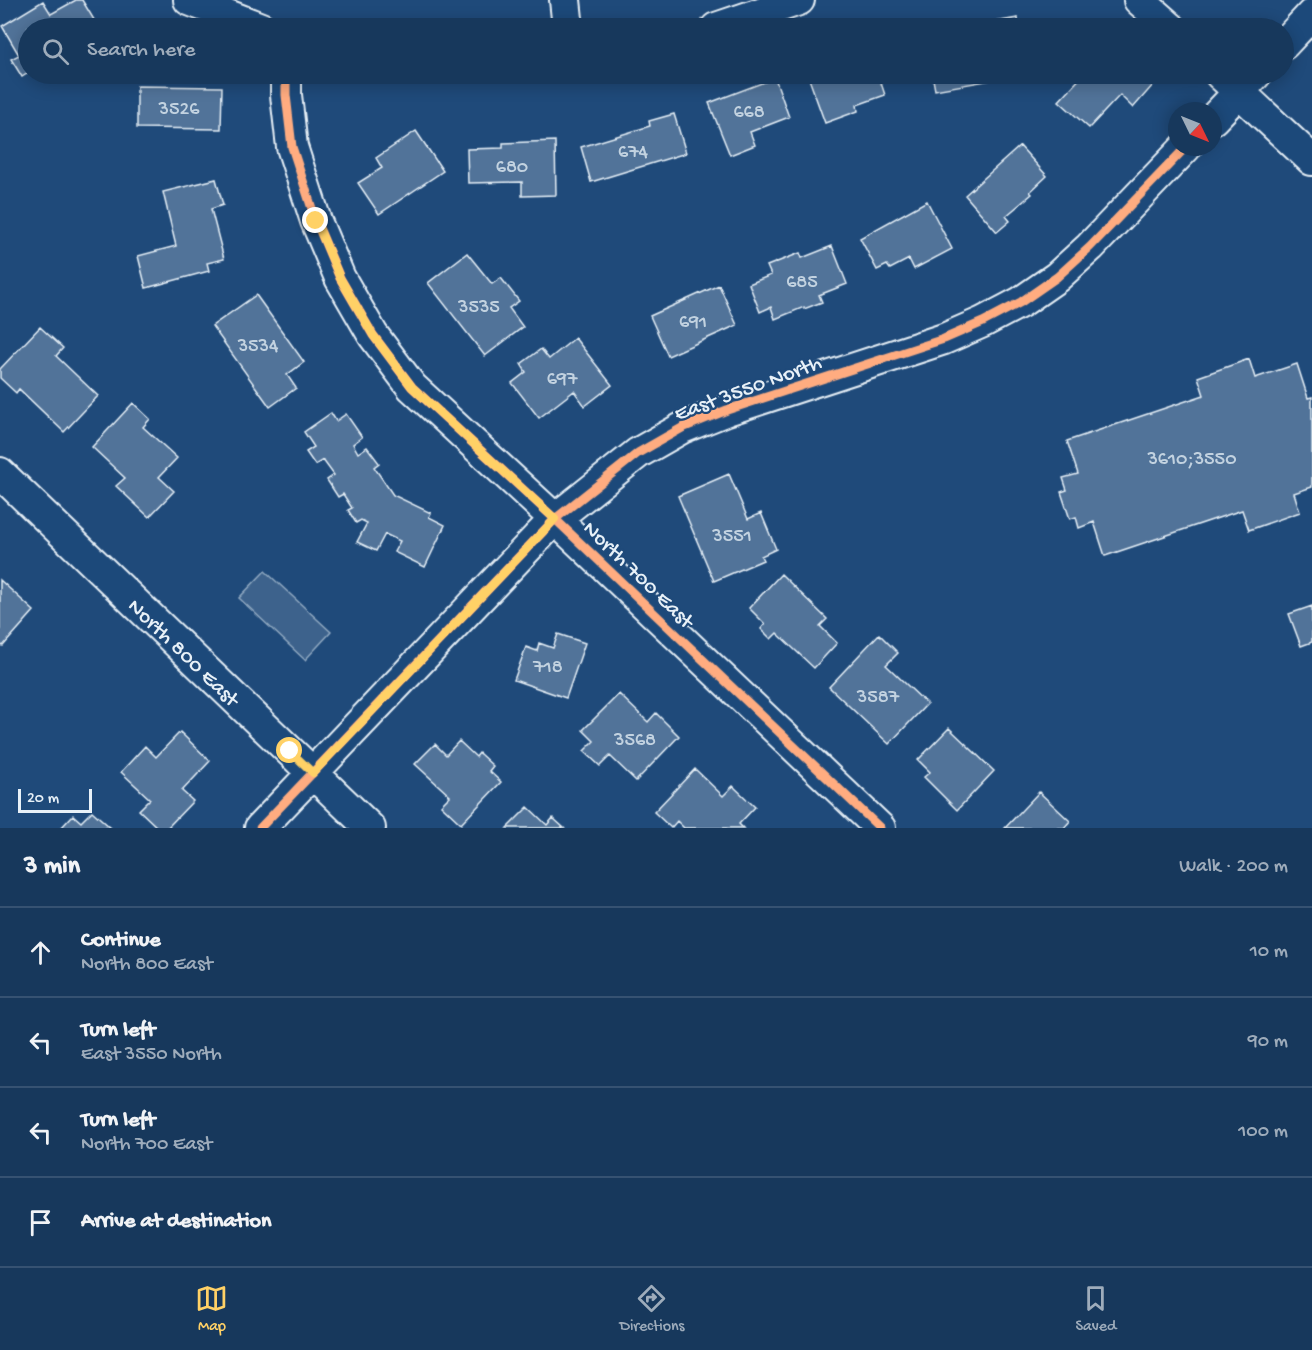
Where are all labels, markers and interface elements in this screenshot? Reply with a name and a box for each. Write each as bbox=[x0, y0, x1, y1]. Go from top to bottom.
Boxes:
search box bbox=[18, 18, 1294, 84]
icon: search bbox=[39, 35, 72, 68]
text: Search here bbox=[87, 38, 195, 64]
house number: 3526 bbox=[158, 99, 200, 122]
house number: 668 bbox=[733, 102, 765, 125]
north arrow bbox=[1168, 102, 1222, 156]
house number: 674 bbox=[618, 142, 649, 165]
house number: 680 bbox=[496, 157, 528, 180]
route end bbox=[302, 207, 328, 233]
house number: 685 bbox=[786, 272, 818, 295]
house number: 3535 bbox=[457, 297, 500, 320]
house number: 691 bbox=[679, 312, 707, 335]
house number: 3534 bbox=[237, 336, 279, 359]
street label: East 3550 North bbox=[671, 351, 826, 428]
house number: 697 bbox=[547, 369, 578, 392]
house number: 3610;3550 bbox=[1146, 449, 1237, 472]
street label: North 700 East bbox=[576, 516, 700, 637]
house number: 3551 bbox=[711, 526, 752, 549]
street label: North 800 East bbox=[121, 594, 245, 715]
house number: 718 bbox=[532, 657, 563, 680]
house number: 3587 bbox=[856, 687, 900, 710]
house number: 3568 bbox=[613, 730, 656, 753]
route start bbox=[276, 737, 302, 763]
scale bar bbox=[18, 786, 92, 814]
text: 20 m bbox=[27, 790, 59, 809]
text: 3 min bbox=[24, 852, 80, 883]
text: Walk · 200 m bbox=[1179, 856, 1288, 879]
text: Continue bbox=[81, 928, 161, 954]
icon: ahead bbox=[24, 936, 57, 969]
text: 10 m bbox=[1250, 941, 1288, 964]
text: North 800 East bbox=[81, 954, 213, 977]
text: Turn left bbox=[81, 1018, 155, 1044]
icon: left bbox=[24, 1026, 57, 1059]
text: 90 m bbox=[1248, 1031, 1288, 1054]
text: East 3550 North bbox=[81, 1044, 222, 1067]
text: Turn left bbox=[81, 1108, 155, 1134]
icon: left bbox=[24, 1116, 57, 1149]
text: 100 m bbox=[1238, 1121, 1288, 1144]
text: North 700 East bbox=[81, 1134, 212, 1157]
icon: arrive bbox=[24, 1206, 57, 1239]
text: Arrive at destination bbox=[81, 1209, 271, 1235]
tab: Map bbox=[195, 1282, 228, 1337]
tab: Directions bbox=[619, 1282, 685, 1337]
tab: Saved bbox=[1075, 1282, 1116, 1337]

